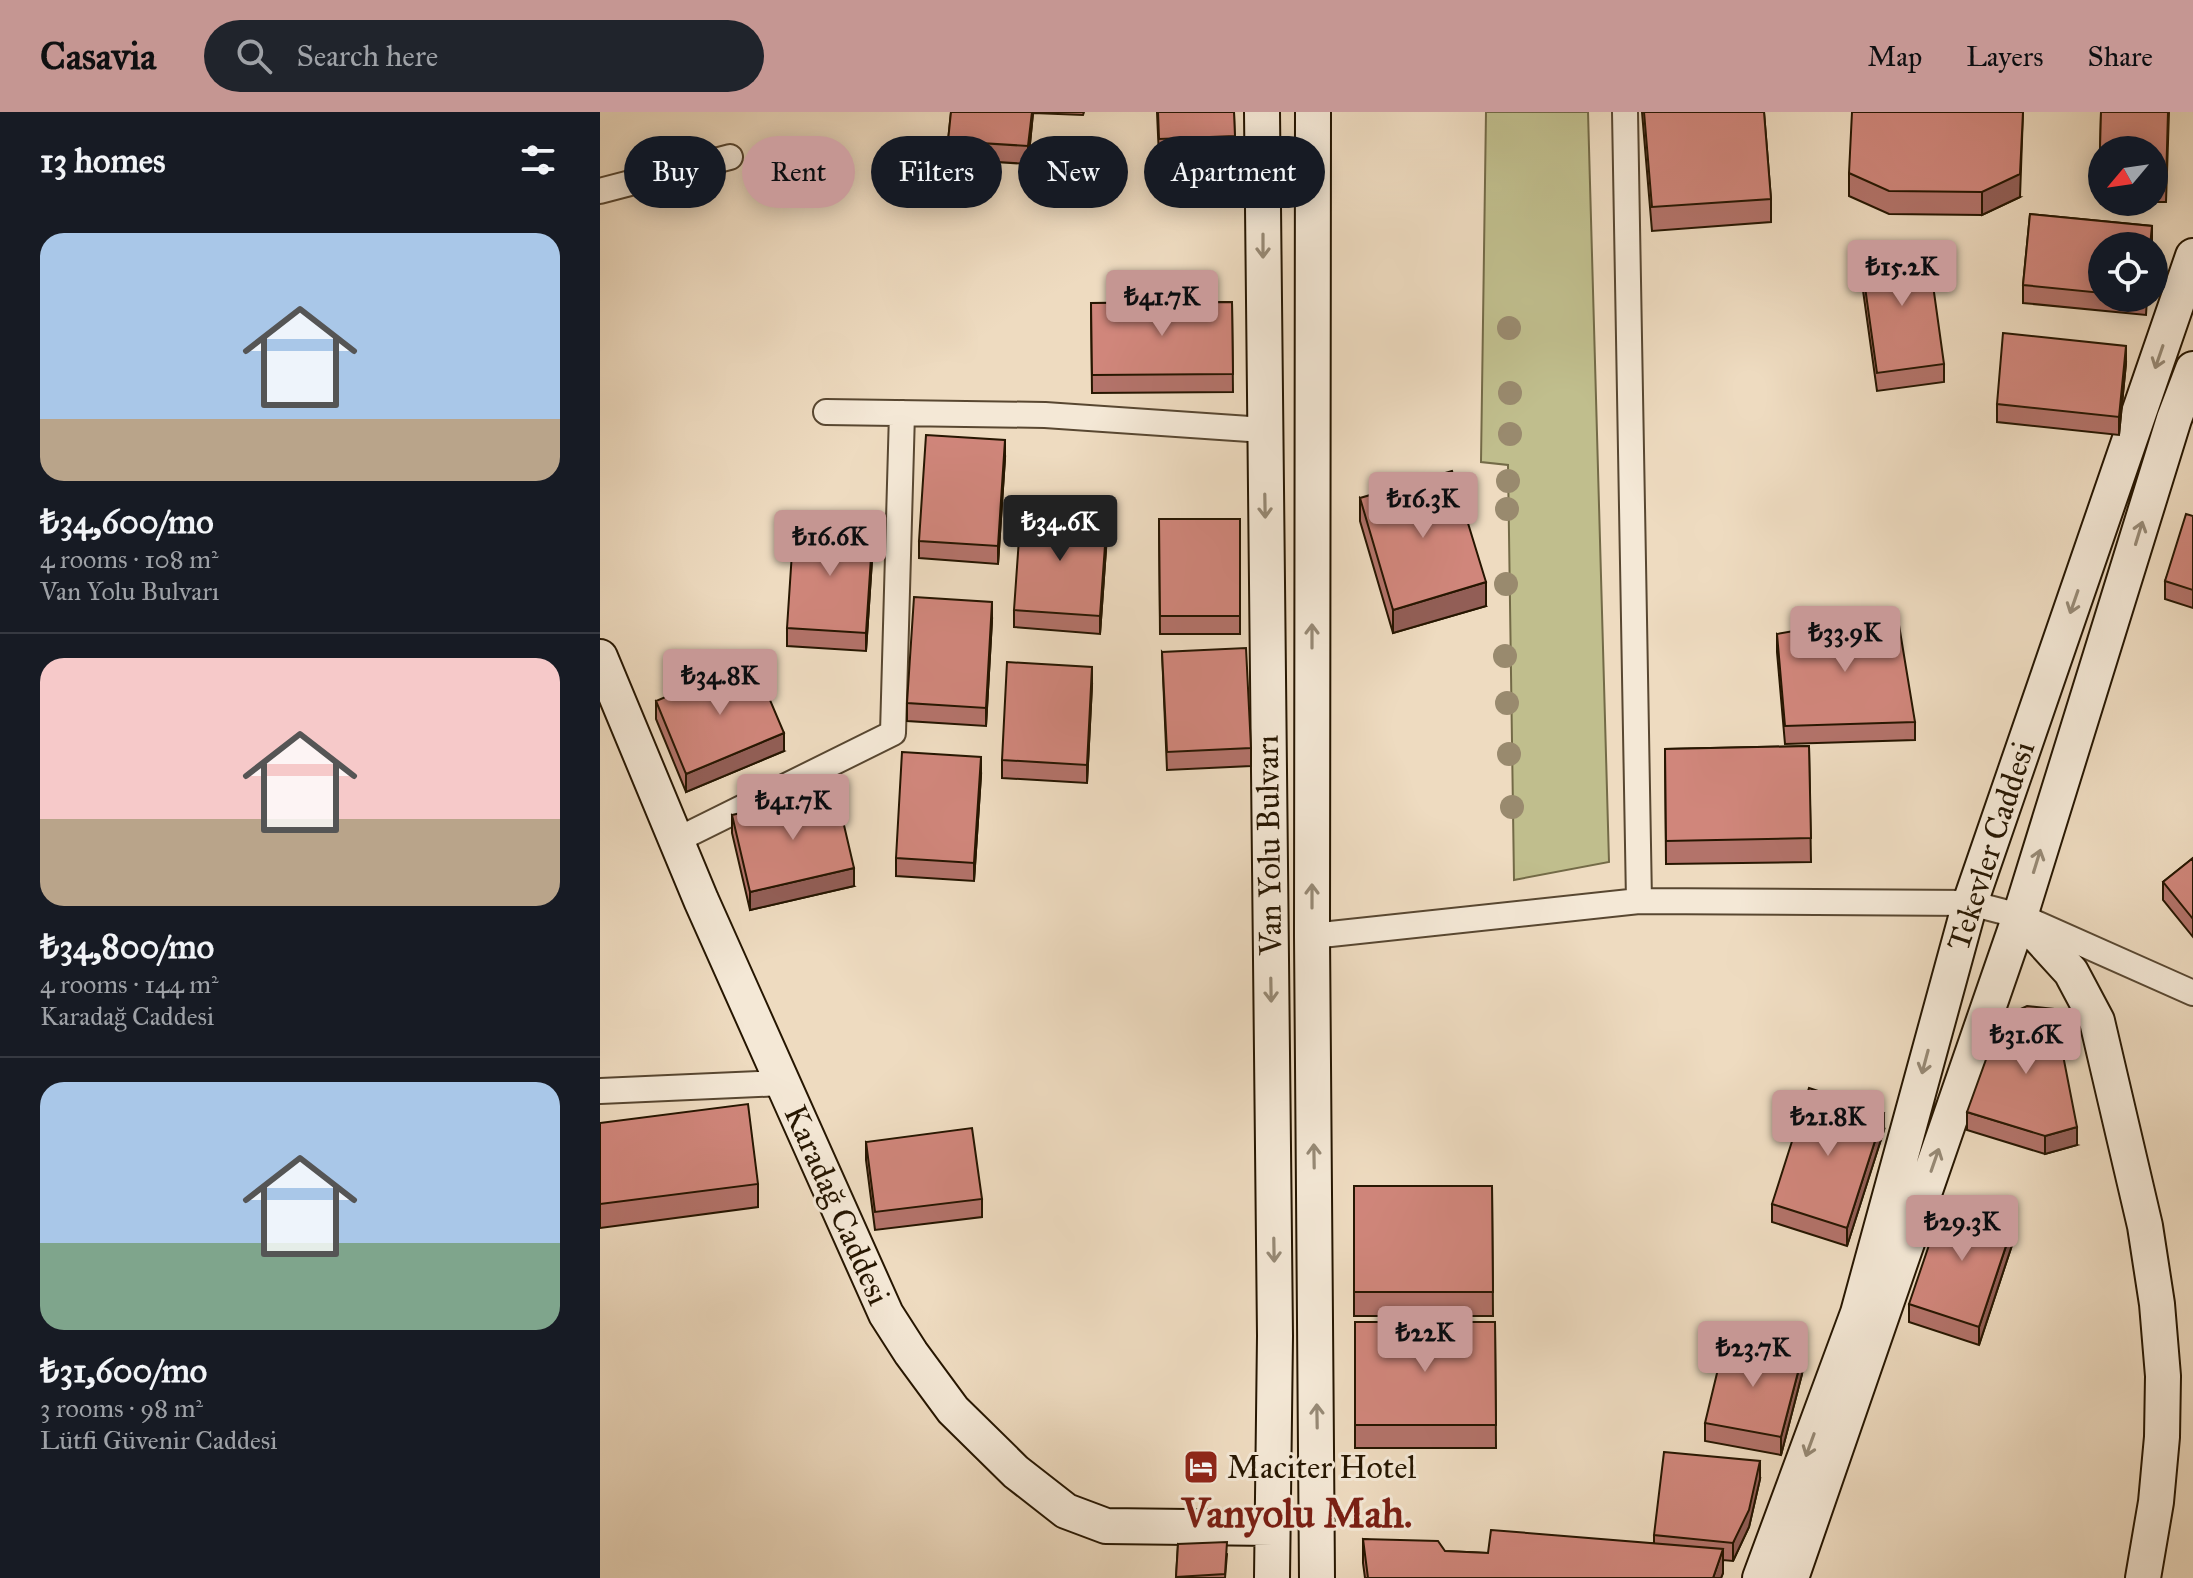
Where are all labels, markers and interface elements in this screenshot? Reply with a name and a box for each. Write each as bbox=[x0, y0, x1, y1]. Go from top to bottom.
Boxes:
search box bbox=[204, 20, 764, 92]
text: Casavia bbox=[40, 33, 156, 79]
icon: search bbox=[232, 34, 276, 78]
text: Search here bbox=[296, 38, 438, 74]
text: Map bbox=[1867, 39, 1922, 74]
text: Layers bbox=[1966, 39, 2044, 74]
text: Share bbox=[2088, 39, 2153, 74]
chip: Buy bbox=[624, 136, 726, 208]
chip: Rent bbox=[742, 136, 855, 208]
chip: Filters bbox=[871, 136, 1002, 208]
chip: New bbox=[1018, 136, 1128, 208]
chip: Apartment bbox=[1144, 136, 1325, 208]
north arrow bbox=[2088, 136, 2168, 216]
map controls bbox=[2088, 136, 2168, 312]
icon: filters bbox=[516, 138, 560, 182]
text: 13 homes bbox=[40, 140, 165, 181]
one-way arrow bbox=[1255, 232, 1271, 259]
button: locate bbox=[2088, 232, 2168, 312]
pin: ₺15.2K bbox=[1837, 240, 1967, 308]
text: ₺15.2K bbox=[1865, 250, 1939, 282]
pin: ₺41.7K bbox=[1097, 270, 1227, 338]
text: ₺41.7K bbox=[1124, 280, 1200, 312]
icon: home bbox=[228, 285, 372, 429]
one-way arrow bbox=[2151, 344, 2166, 369]
pin: ₺16.3K bbox=[1358, 472, 1488, 540]
text: ₺16.3K bbox=[1387, 482, 1459, 514]
one-way arrow bbox=[1257, 492, 1273, 519]
pin: ₺34.6K bbox=[995, 495, 1125, 563]
text: ₺34,600/mo bbox=[40, 501, 214, 542]
text: ₺34.6K bbox=[1021, 505, 1099, 537]
pin: ₺16.6K bbox=[765, 510, 895, 578]
text: ₺16.6K bbox=[792, 520, 868, 552]
one-way arrow bbox=[2132, 520, 2147, 546]
text: 4 rooms · 108 m² bbox=[40, 543, 219, 575]
text: Van Yolu Bulvarı bbox=[40, 575, 219, 607]
one-way arrow bbox=[2066, 590, 2081, 615]
pin: ₺33.9K bbox=[1780, 606, 1910, 674]
text: ₺33.9K bbox=[1808, 616, 1882, 648]
one-way arrow bbox=[1304, 623, 1320, 650]
pin: ₺34.8K bbox=[655, 649, 785, 717]
text: ₺34.8K bbox=[681, 659, 759, 691]
icon: home bbox=[228, 710, 372, 854]
street label: Van Yolu Bulvarı bbox=[1248, 734, 1290, 956]
street label: Tekevler Caddesi bbox=[1939, 736, 2043, 956]
pin: ₺41.7K bbox=[728, 774, 858, 842]
text: ₺41.7K bbox=[755, 784, 831, 816]
one-way arrow bbox=[2031, 849, 2045, 874]
one-way arrow bbox=[1304, 883, 1320, 910]
text: ₺34,800/mo bbox=[40, 926, 214, 967]
text: 4 rooms · 144 m² bbox=[40, 968, 219, 1000]
one-way arrow bbox=[1263, 976, 1279, 1003]
text: Karadağ Caddesi bbox=[40, 1000, 214, 1032]
pin: ₺31.6K bbox=[1961, 1008, 2091, 1076]
text: ₺31.6K bbox=[1990, 1018, 2062, 1050]
one-way arrow bbox=[1917, 1049, 1932, 1075]
pin: ₺21.8K bbox=[1763, 1090, 1893, 1158]
street label: Karadağ Caddesi bbox=[776, 1099, 898, 1311]
text: ₺21.8K bbox=[1790, 1100, 1866, 1132]
icon: home bbox=[228, 1134, 372, 1278]
one-way arrow bbox=[1306, 1143, 1322, 1170]
one-way arrow bbox=[1929, 1148, 1943, 1173]
pin: ₺29.3K bbox=[1897, 1195, 2027, 1263]
text: ₺29.3K bbox=[1924, 1205, 2000, 1237]
one-way arrow bbox=[1266, 1236, 1282, 1263]
pin: ₺22K bbox=[1378, 1306, 1472, 1374]
text: ₺22K bbox=[1396, 1316, 1454, 1348]
pin: ₺23.7K bbox=[1688, 1321, 1818, 1389]
text: ₺23.7K bbox=[1716, 1331, 1790, 1363]
text: ₺31,600/mo bbox=[40, 1350, 207, 1391]
text: 3 rooms · 98 m² bbox=[40, 1392, 203, 1424]
one-way arrow bbox=[1309, 1403, 1325, 1430]
text: Lütfi Güvenir Caddesi bbox=[40, 1424, 278, 1456]
one-way arrow bbox=[1802, 1432, 1816, 1457]
hotel icon: Maciter Hotel bbox=[1182, 1448, 1220, 1486]
place label: Maciter Hotel bbox=[1227, 1448, 1417, 1487]
district label: Vanyolu Mah. bbox=[1181, 1489, 1412, 1538]

